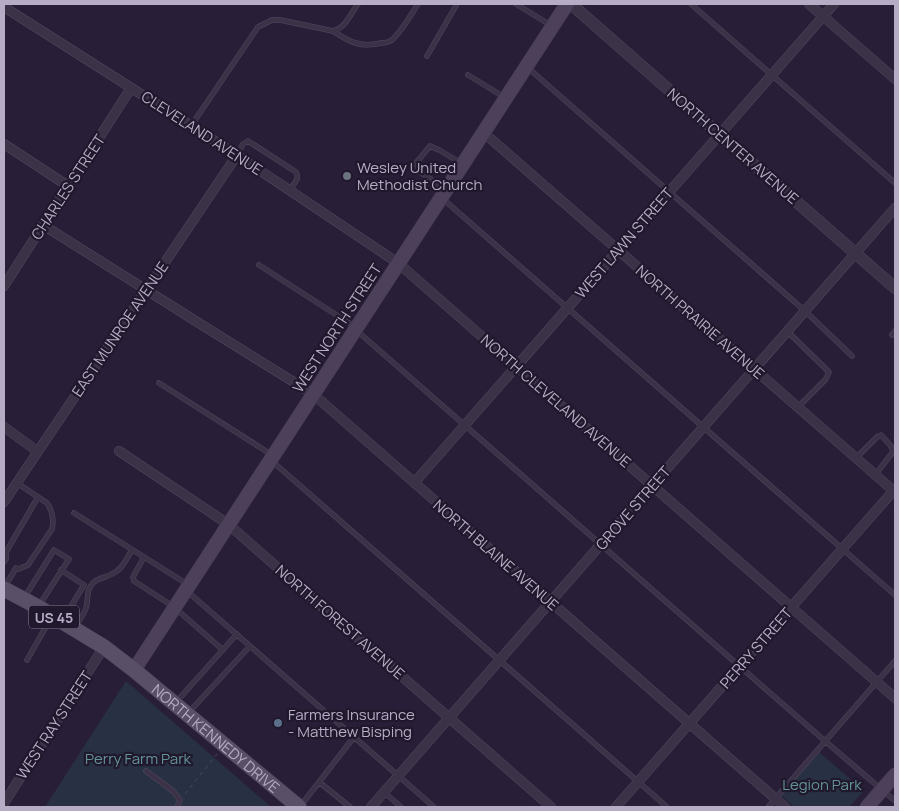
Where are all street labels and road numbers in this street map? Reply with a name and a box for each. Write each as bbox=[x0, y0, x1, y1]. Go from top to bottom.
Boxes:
street label: NORTH CENTER AVENUE bbox=[663, 83, 803, 209]
street label: CLEVELAND AVENUE bbox=[137, 86, 267, 180]
street label: CHARLES STREET bbox=[26, 130, 110, 244]
street label: WEST LAWN STREET bbox=[570, 183, 678, 303]
street label: EAST MUNROE AVENUE bbox=[67, 257, 173, 401]
street label: WEST NORTH STREET bbox=[288, 260, 387, 396]
street label: NORTH PRAIRIE AVENUE bbox=[631, 260, 769, 384]
street label: NORTH CLEVELAND AVENUE bbox=[476, 330, 636, 472]
street label: GROVE STREET bbox=[591, 462, 675, 554]
street label: NORTH BLAINE AVENUE bbox=[429, 495, 563, 615]
street label: NORTH FOREST AVENUE bbox=[271, 560, 409, 684]
street label: PERRY STREET bbox=[715, 603, 797, 693]
road number: US 45 bbox=[29, 606, 79, 628]
street label: WEST RAY STREET bbox=[11, 667, 97, 783]
street label: NORTH KENNEDY DRIVE bbox=[148, 679, 284, 797]

